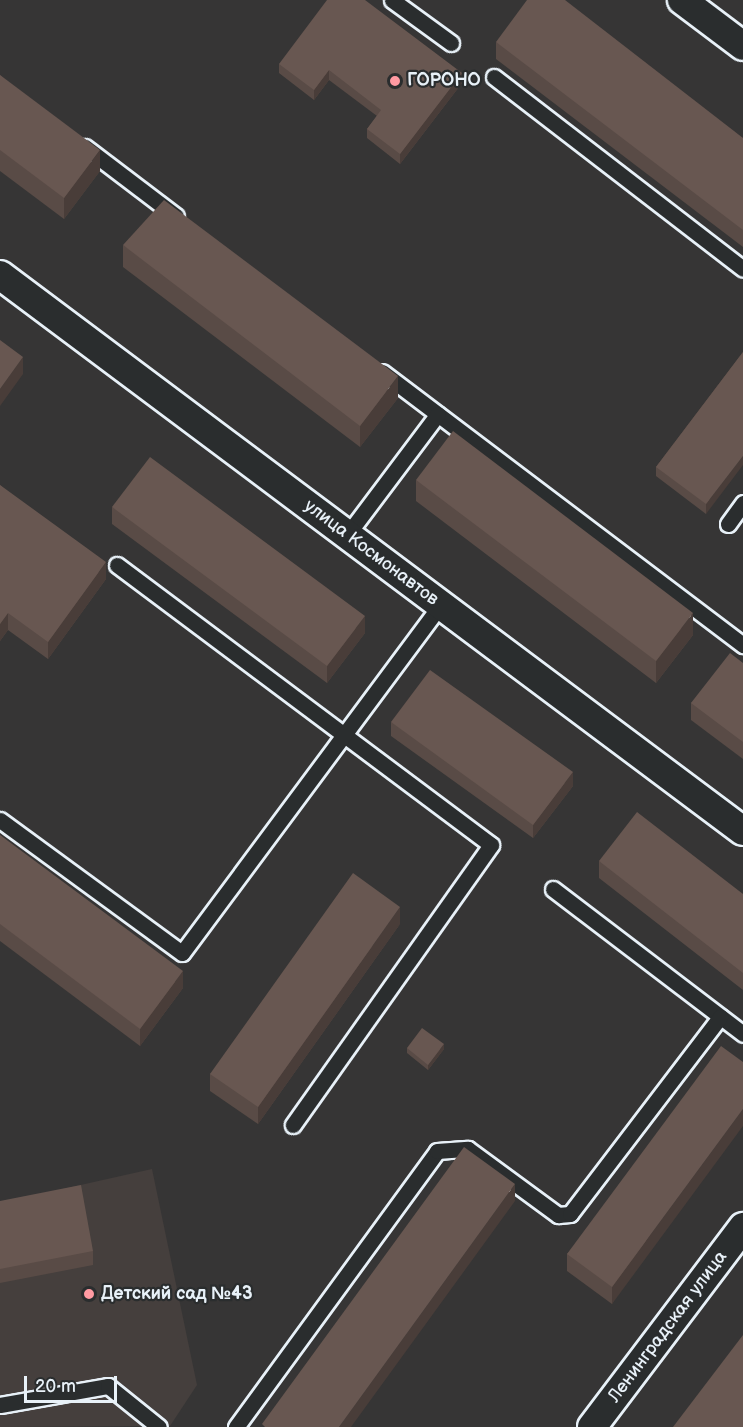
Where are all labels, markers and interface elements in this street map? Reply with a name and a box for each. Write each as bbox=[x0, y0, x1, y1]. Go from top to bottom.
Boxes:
place label: ГОРОНО bbox=[407, 70, 481, 92]
marker: ГОРОНО bbox=[388, 74, 402, 88]
street label: улица Космонавтов bbox=[299, 495, 443, 611]
street label: Ленинградская улица bbox=[604, 1247, 732, 1407]
place label: Детский сад №43 bbox=[101, 1283, 252, 1305]
marker: Детский сад №43 bbox=[82, 1287, 96, 1301]
scale bar bbox=[27, 1364, 120, 1402]
text: 20 m bbox=[35, 1376, 76, 1397]

